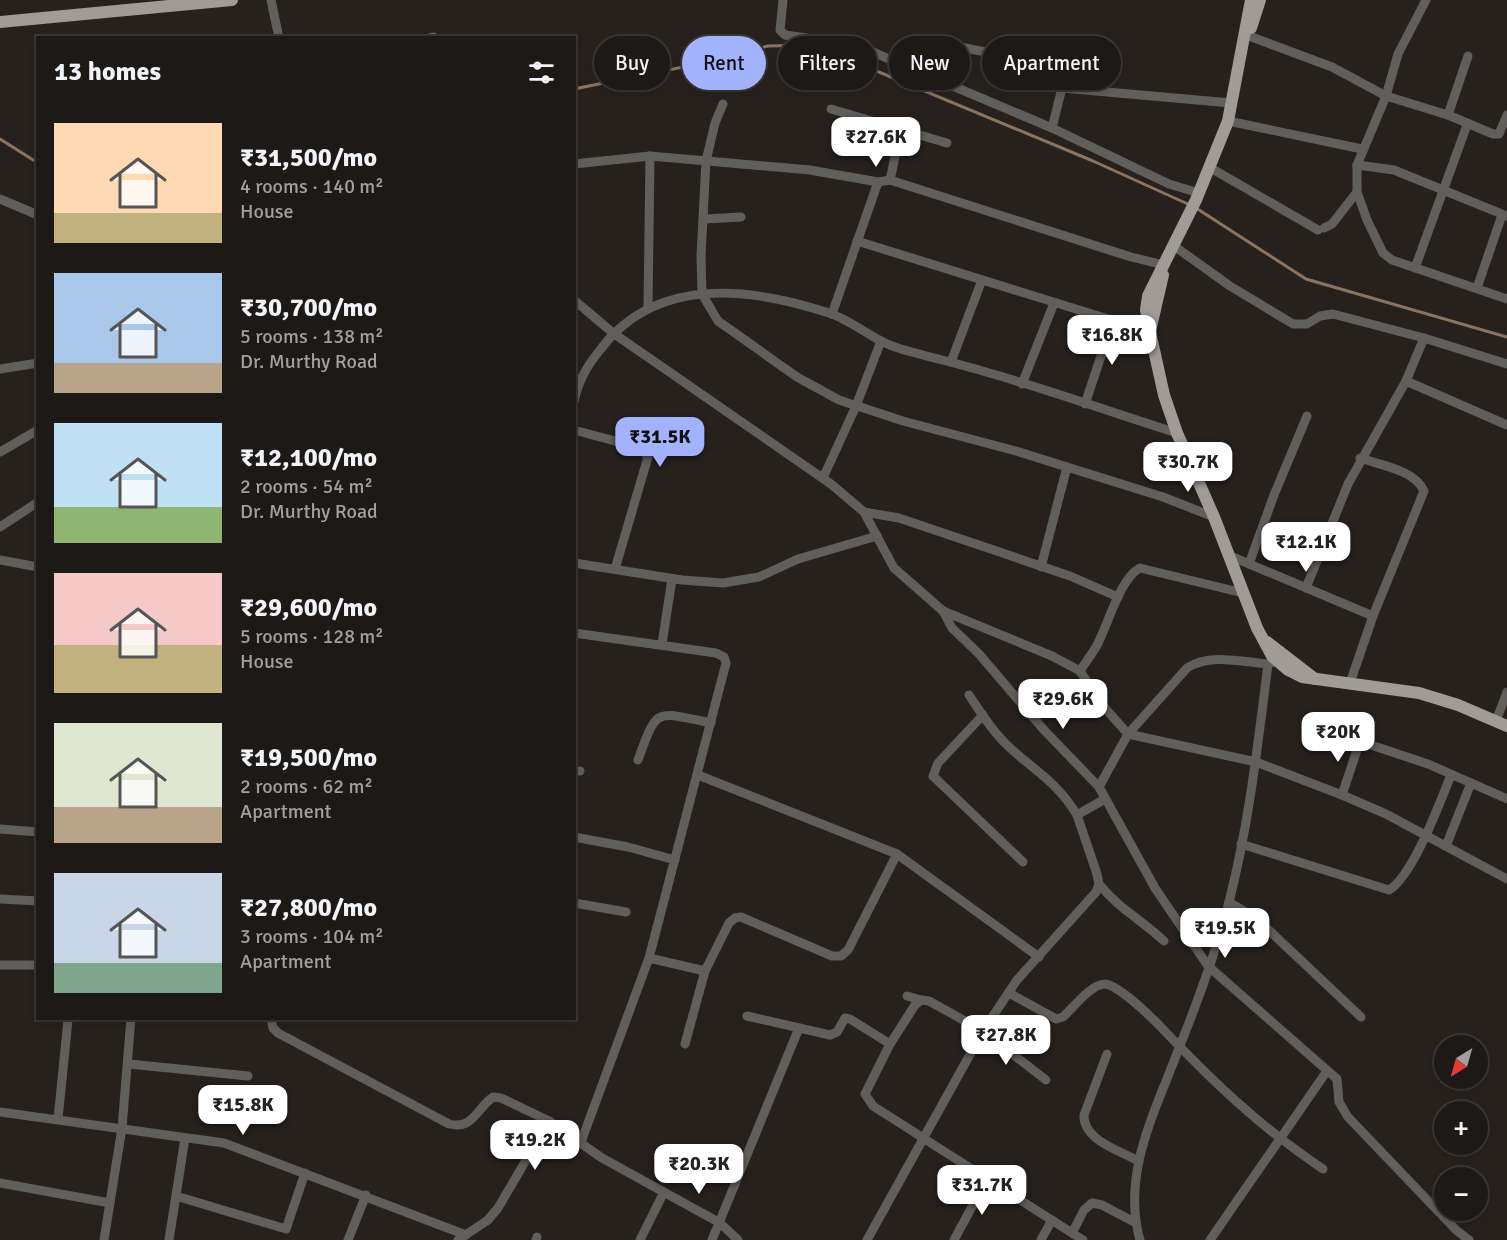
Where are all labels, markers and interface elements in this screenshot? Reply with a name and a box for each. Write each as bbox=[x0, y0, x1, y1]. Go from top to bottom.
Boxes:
chip: Buy bbox=[594, 36, 670, 90]
chip: Rent bbox=[682, 36, 766, 90]
chip: Filters bbox=[778, 36, 877, 90]
chip: New bbox=[889, 36, 970, 90]
chip: Apartment bbox=[982, 36, 1121, 90]
text: 13 homes bbox=[54, 56, 161, 88]
icon: filters bbox=[525, 56, 558, 89]
pin: ₹27.6K bbox=[827, 117, 925, 168]
text: ₹27.6K bbox=[845, 124, 907, 149]
text: ₹31,500/mo bbox=[240, 142, 377, 174]
icon: home bbox=[102, 147, 174, 219]
text: 4 rooms · 140 m² bbox=[240, 174, 384, 199]
text: House bbox=[240, 199, 294, 224]
text: ₹30,700/mo bbox=[240, 292, 377, 324]
icon: home bbox=[102, 297, 174, 369]
pin: ₹16.8K bbox=[1063, 315, 1161, 366]
text: ₹16.8K bbox=[1081, 322, 1143, 347]
text: 5 rooms · 138 m² bbox=[240, 324, 384, 349]
text: Dr. Murthy Road bbox=[240, 349, 378, 374]
pin: ₹31.5K bbox=[611, 417, 709, 468]
text: ₹31.5K bbox=[629, 424, 691, 449]
text: ₹12,100/mo bbox=[240, 442, 377, 474]
pin: ₹30.7K bbox=[1139, 442, 1237, 493]
icon: home bbox=[102, 447, 174, 519]
text: ₹30.7K bbox=[1157, 449, 1219, 474]
text: 2 rooms · 54 m² bbox=[240, 474, 373, 499]
text: Dr. Murthy Road bbox=[240, 499, 378, 524]
pin: ₹12.1K bbox=[1257, 522, 1355, 573]
text: ₹12.1K bbox=[1275, 529, 1337, 554]
text: ₹29,600/mo bbox=[240, 592, 377, 624]
icon: home bbox=[102, 597, 174, 669]
text: 5 rooms · 128 m² bbox=[240, 624, 384, 649]
text: House bbox=[240, 649, 294, 674]
pin: ₹29.6K bbox=[1014, 679, 1112, 730]
text: ₹29.6K bbox=[1032, 686, 1094, 711]
pin: ₹20K bbox=[1302, 712, 1374, 763]
text: ₹20K bbox=[1316, 719, 1360, 744]
text: ₹19,500/mo bbox=[240, 742, 377, 774]
icon: home bbox=[102, 747, 174, 819]
text: 2 rooms · 62 m² bbox=[240, 774, 373, 799]
text: Apartment bbox=[240, 799, 332, 824]
text: ₹27,800/mo bbox=[240, 892, 377, 924]
icon: home bbox=[102, 897, 174, 969]
pin: ₹19.5K bbox=[1176, 908, 1274, 959]
text: ₹19.5K bbox=[1194, 915, 1256, 940]
text: 3 rooms · 104 m² bbox=[240, 924, 384, 949]
text: Apartment bbox=[240, 949, 332, 974]
pin: ₹27.8K bbox=[957, 1015, 1055, 1066]
text: ₹27.8K bbox=[975, 1022, 1037, 1047]
north arrow bbox=[1434, 1035, 1488, 1089]
map controls bbox=[1434, 1035, 1488, 1221]
pin: ₹15.8K bbox=[194, 1085, 292, 1136]
text: ₹15.8K bbox=[212, 1092, 274, 1117]
button: + bbox=[1434, 1101, 1488, 1155]
pin: ₹19.2K bbox=[486, 1120, 584, 1171]
text: ₹19.2K bbox=[504, 1127, 566, 1152]
pin: ₹20.3K bbox=[650, 1144, 748, 1195]
text: ₹20.3K bbox=[668, 1151, 730, 1176]
pin: ₹31.7K bbox=[933, 1165, 1031, 1216]
button: − bbox=[1434, 1167, 1488, 1221]
text: ₹31.7K bbox=[951, 1172, 1013, 1197]

